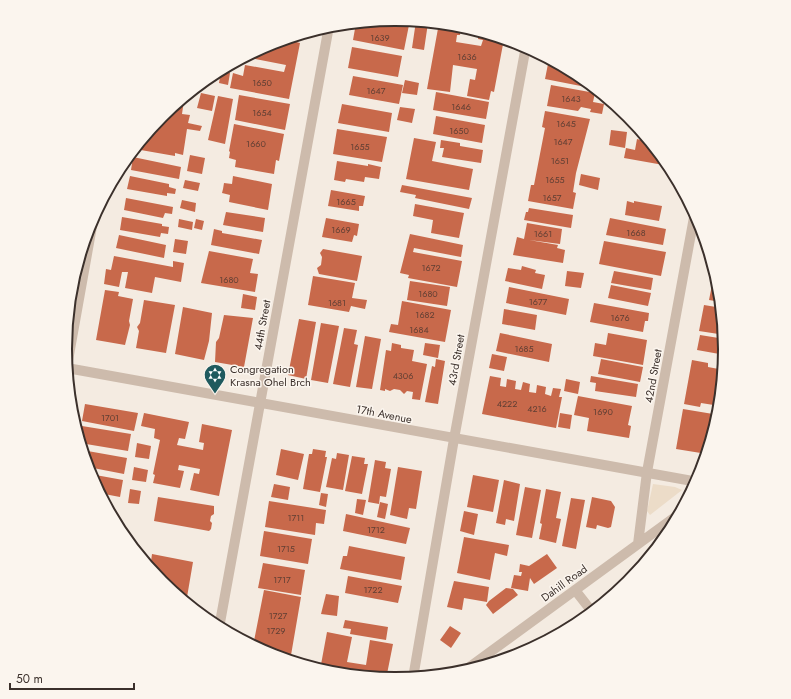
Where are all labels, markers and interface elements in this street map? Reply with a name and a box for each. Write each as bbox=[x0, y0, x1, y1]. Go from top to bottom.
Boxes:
house number: 1639 bbox=[370, 31, 390, 44]
house number: 1636 bbox=[457, 50, 477, 63]
house number: 1650 bbox=[252, 76, 272, 89]
house number: 1647 bbox=[366, 84, 386, 97]
house number: 1643 bbox=[561, 92, 581, 105]
house number: 1646 bbox=[451, 100, 471, 113]
house number: 1654 bbox=[252, 106, 272, 119]
house number: 1645 bbox=[556, 117, 576, 130]
house number: 1650 bbox=[449, 124, 469, 137]
house number: 1647 bbox=[553, 135, 573, 148]
house number: 1660 bbox=[246, 137, 267, 150]
house number: 1655 bbox=[350, 140, 370, 153]
house number: 1651 bbox=[551, 154, 569, 167]
house number: 1655 bbox=[545, 173, 565, 186]
house number: 1657 bbox=[542, 191, 562, 204]
house number: 1665 bbox=[336, 195, 356, 208]
house number: 1669 bbox=[331, 223, 351, 236]
house number: 1668 bbox=[626, 226, 646, 239]
house number: 1661 bbox=[534, 227, 552, 240]
house number: 1672 bbox=[421, 261, 441, 274]
house number: 1680 bbox=[219, 273, 239, 286]
house number: 1680 bbox=[418, 287, 438, 300]
house number: 1677 bbox=[529, 295, 548, 308]
house number: 1681 bbox=[328, 296, 346, 309]
street label: 44th Street bbox=[250, 298, 274, 351]
house number: 1682 bbox=[415, 308, 435, 321]
house number: 1676 bbox=[610, 311, 630, 324]
house number: 1684 bbox=[409, 323, 429, 336]
street label: 43rd Street bbox=[444, 333, 468, 387]
house number: 1685 bbox=[514, 342, 534, 355]
street label: 42nd Street bbox=[640, 348, 666, 404]
place label: Congregation Krasna Ohel Brch bbox=[230, 361, 311, 390]
synagogue icon: Congregation Krasna Ohel Brch bbox=[202, 362, 228, 395]
house number: 4306 bbox=[393, 369, 413, 382]
house number: 4222 bbox=[497, 397, 517, 410]
street label: 17th Avenue bbox=[355, 401, 414, 427]
house number: 4216 bbox=[527, 402, 547, 415]
house number: 1690 bbox=[593, 405, 614, 418]
house number: 1701 bbox=[101, 411, 119, 424]
house number: 1711 bbox=[288, 511, 304, 524]
house number: 1712 bbox=[367, 523, 385, 536]
house number: 1715 bbox=[277, 542, 295, 555]
street label: Dahill Road bbox=[538, 561, 590, 605]
house number: 1717 bbox=[273, 573, 291, 586]
house number: 1722 bbox=[363, 583, 383, 596]
house number: 1727 bbox=[269, 609, 288, 622]
house number: 1729 bbox=[266, 624, 286, 637]
scale bar bbox=[10, 665, 134, 691]
text: 50 m bbox=[16, 670, 43, 688]

